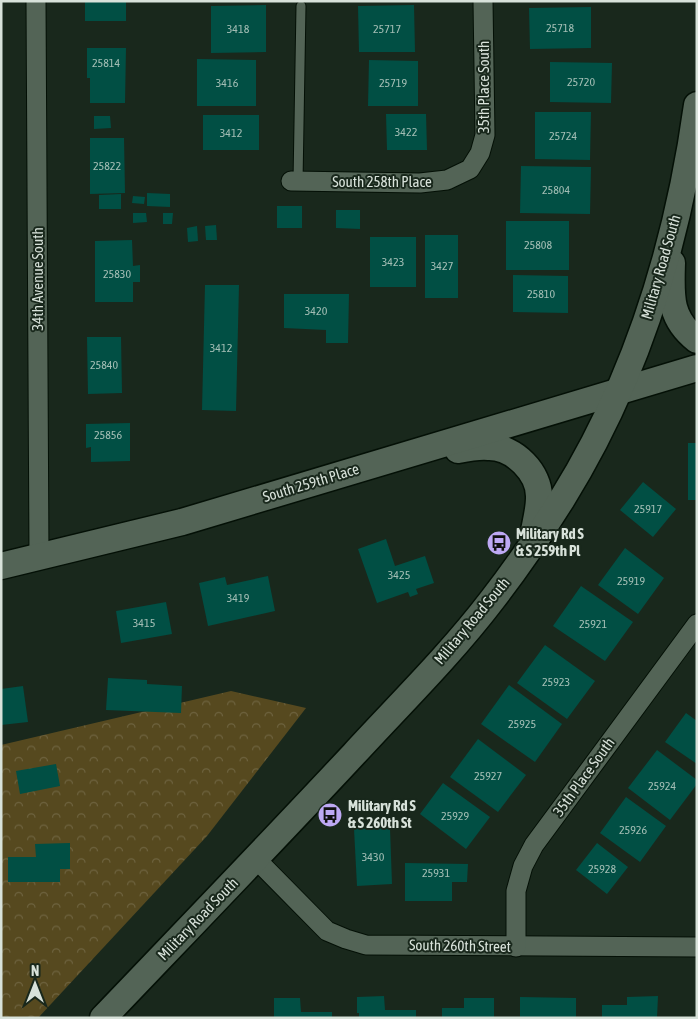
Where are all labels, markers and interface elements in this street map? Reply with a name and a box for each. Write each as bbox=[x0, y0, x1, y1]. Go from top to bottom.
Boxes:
house number: 25718 bbox=[546, 21, 574, 35]
house number: 3418 bbox=[227, 22, 250, 36]
house number: 25717 bbox=[373, 22, 401, 36]
street label: 35th Place South bbox=[475, 41, 492, 133]
house number: 25814 bbox=[92, 56, 120, 70]
house number: 25720 bbox=[567, 75, 595, 89]
house number: 3416 bbox=[216, 76, 239, 90]
house number: 25719 bbox=[379, 76, 407, 90]
house number: 3422 bbox=[395, 125, 417, 139]
house number: 3412 bbox=[220, 126, 242, 140]
house number: 25724 bbox=[549, 129, 577, 143]
house number: 25822 bbox=[93, 159, 121, 173]
street label: South 258th Place bbox=[332, 173, 432, 190]
house number: 25804 bbox=[542, 183, 570, 197]
street label: Military Road South bbox=[637, 213, 684, 321]
street label: 34th Avenue South bbox=[29, 227, 46, 331]
house number: 25808 bbox=[524, 238, 552, 252]
house number: 3423 bbox=[382, 255, 404, 269]
house number: 3427 bbox=[431, 259, 454, 273]
house number: 25830 bbox=[103, 267, 131, 281]
house number: 25810 bbox=[527, 287, 555, 301]
house number: 3420 bbox=[305, 304, 328, 318]
house number: 3412 bbox=[210, 341, 232, 355]
house number: 25840 bbox=[90, 358, 118, 372]
house number: 25856 bbox=[94, 428, 122, 442]
street label: South 259th Place bbox=[261, 460, 361, 505]
house number: 25917 bbox=[634, 502, 662, 516]
place label: Military Rd S & S 259th Pl bbox=[516, 525, 585, 559]
bus stop icon: Military Rd S & S 259th Pl bbox=[486, 530, 512, 556]
house number: 3425 bbox=[388, 568, 410, 582]
street label: Military Road South bbox=[430, 574, 513, 667]
house number: 25919 bbox=[617, 574, 645, 588]
house number: 3419 bbox=[227, 591, 250, 605]
house number: 3415 bbox=[133, 616, 155, 630]
house number: 25921 bbox=[579, 617, 607, 631]
house number: 25923 bbox=[542, 675, 570, 689]
house number: 25925 bbox=[508, 717, 536, 731]
street label: 35th Place South bbox=[549, 734, 618, 819]
house number: 25927 bbox=[474, 769, 502, 783]
house number: 25924 bbox=[648, 779, 676, 793]
place label: Military Rd S & S 260th St bbox=[348, 797, 417, 831]
bus stop icon: Military Rd S & S 260th St bbox=[317, 802, 343, 828]
house number: 25929 bbox=[441, 809, 469, 823]
house number: 25926 bbox=[619, 823, 647, 837]
house number: 3430 bbox=[362, 850, 385, 864]
house number: 25928 bbox=[588, 862, 616, 876]
house number: 25931 bbox=[422, 866, 450, 880]
street label: Military Road South bbox=[154, 874, 241, 963]
street label: South 260th Street bbox=[409, 936, 511, 955]
north arrow bbox=[10, 959, 60, 1009]
text: N bbox=[31, 963, 39, 979]

